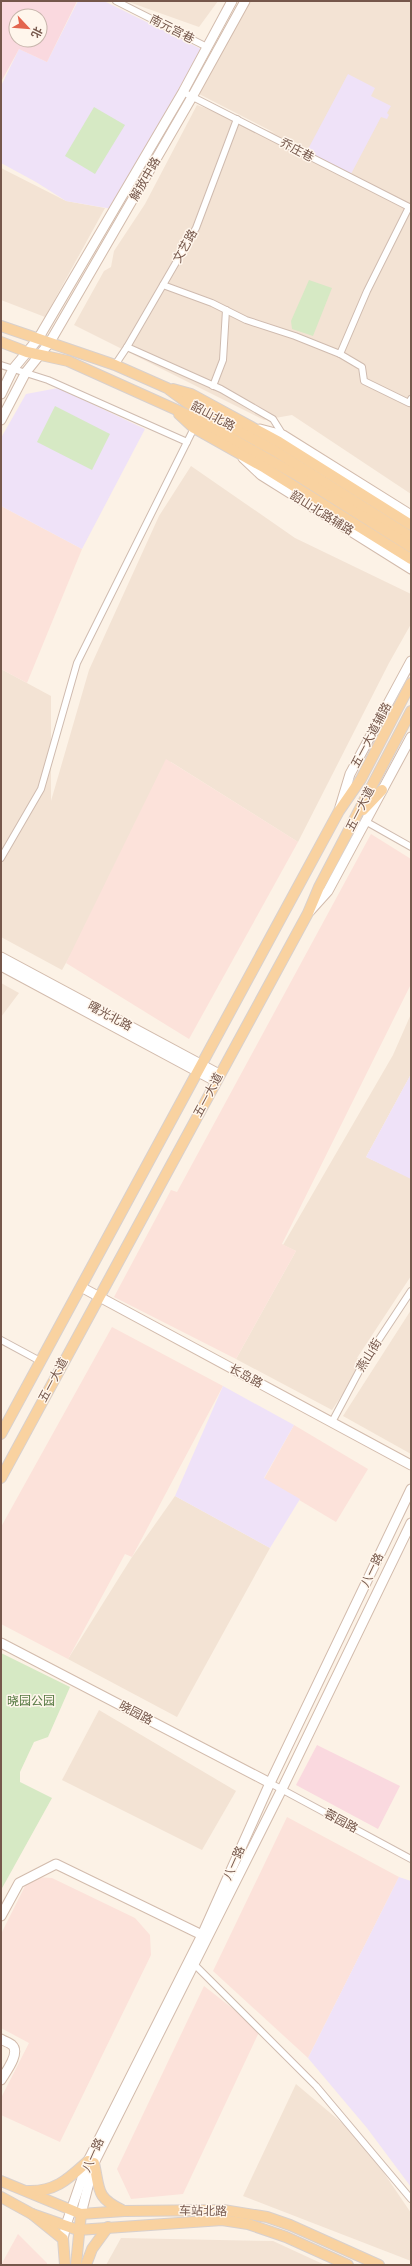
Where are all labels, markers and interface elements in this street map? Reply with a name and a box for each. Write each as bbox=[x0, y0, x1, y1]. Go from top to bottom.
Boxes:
north arrow bbox=[8, 8, 48, 48]
street label: 南元宫巷 bbox=[147, 12, 197, 46]
text: 北 bbox=[29, 25, 45, 40]
street label: 乔庄巷 bbox=[278, 135, 316, 165]
street label: 解放中路 bbox=[127, 155, 163, 203]
street label: 文艺路 bbox=[170, 227, 200, 265]
street label: 韶山北路 bbox=[189, 399, 237, 433]
street label: 韶山北路辅路 bbox=[288, 488, 356, 538]
street label: 五一大道辅路 bbox=[348, 700, 394, 770]
street label: 五一大道 bbox=[343, 784, 377, 834]
street label: 曙光北路 bbox=[86, 999, 134, 1033]
street label: 五一大道 bbox=[191, 1071, 225, 1119]
street label: 燕山街 bbox=[354, 1336, 384, 1374]
street label: 五一大道 bbox=[36, 1356, 70, 1404]
street label: 长岛路 bbox=[227, 1361, 265, 1391]
street label: 八一路 bbox=[358, 1551, 386, 1589]
park label: 晓园公园 bbox=[7, 1694, 55, 1708]
street label: 晓园路 bbox=[117, 1698, 155, 1728]
street label: 蓉园路 bbox=[322, 1806, 360, 1836]
street label: 八一路 bbox=[220, 1844, 248, 1882]
street label: 八一路 bbox=[79, 2136, 107, 2174]
street label: 车站北路 bbox=[179, 2204, 227, 2218]

